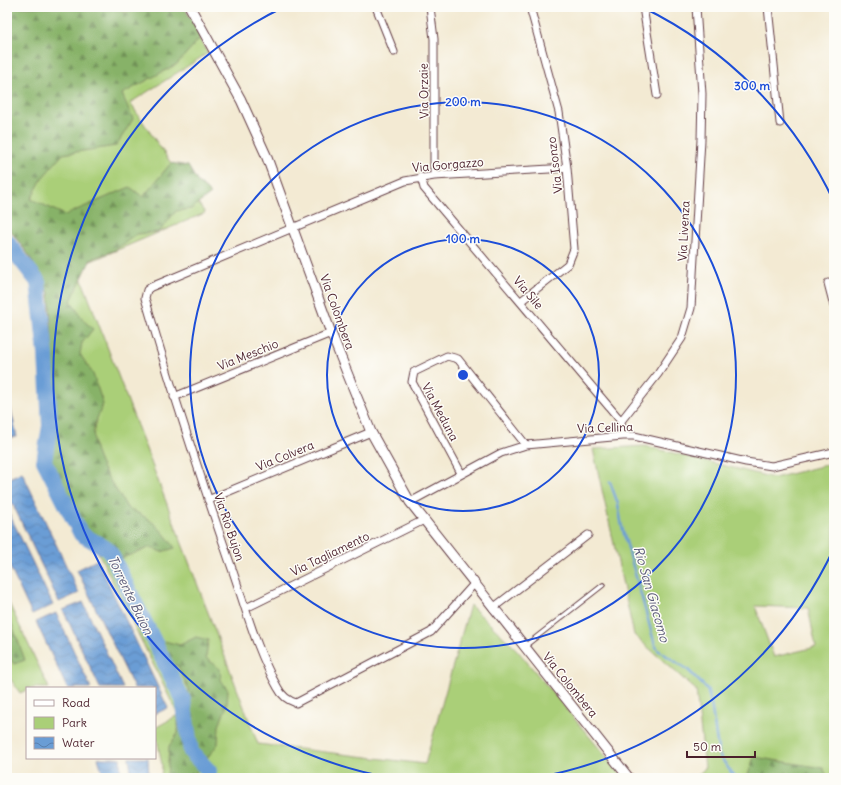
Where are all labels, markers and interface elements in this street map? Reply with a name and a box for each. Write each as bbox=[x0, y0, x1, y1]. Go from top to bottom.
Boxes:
street label: Via Orzaie bbox=[416, 63, 431, 119]
text: 300 m bbox=[734, 78, 770, 93]
text: 200 m bbox=[445, 94, 481, 109]
street label: Via Isonzo bbox=[544, 136, 565, 194]
street label: Via Gorgazzo bbox=[412, 154, 485, 175]
street label: Via Livenza bbox=[674, 200, 693, 262]
text: 100 m bbox=[446, 231, 480, 246]
street label: Via Colombera bbox=[317, 272, 358, 352]
street label: Via Sile bbox=[510, 273, 546, 312]
street label: Via Meschio bbox=[215, 336, 280, 373]
centre of rings bbox=[456, 368, 470, 382]
street label: Via Meduna bbox=[419, 380, 462, 444]
street label: Via Cellina bbox=[577, 419, 633, 436]
street label: Via Colvera bbox=[254, 437, 316, 474]
street label: Via Rio Bujon bbox=[211, 491, 248, 563]
street label: Via Tagliamento bbox=[288, 528, 372, 579]
water label: Rio San Giacomo bbox=[630, 544, 674, 645]
water label: Torrente Buion bbox=[104, 553, 157, 638]
street label: Via Colombera bbox=[540, 649, 601, 720]
legend bbox=[26, 687, 156, 759]
text: Road bbox=[62, 695, 90, 710]
text: Park bbox=[62, 715, 87, 730]
scale bar bbox=[687, 733, 755, 759]
text: Water bbox=[62, 735, 95, 750]
text: 50 m bbox=[693, 739, 722, 754]

